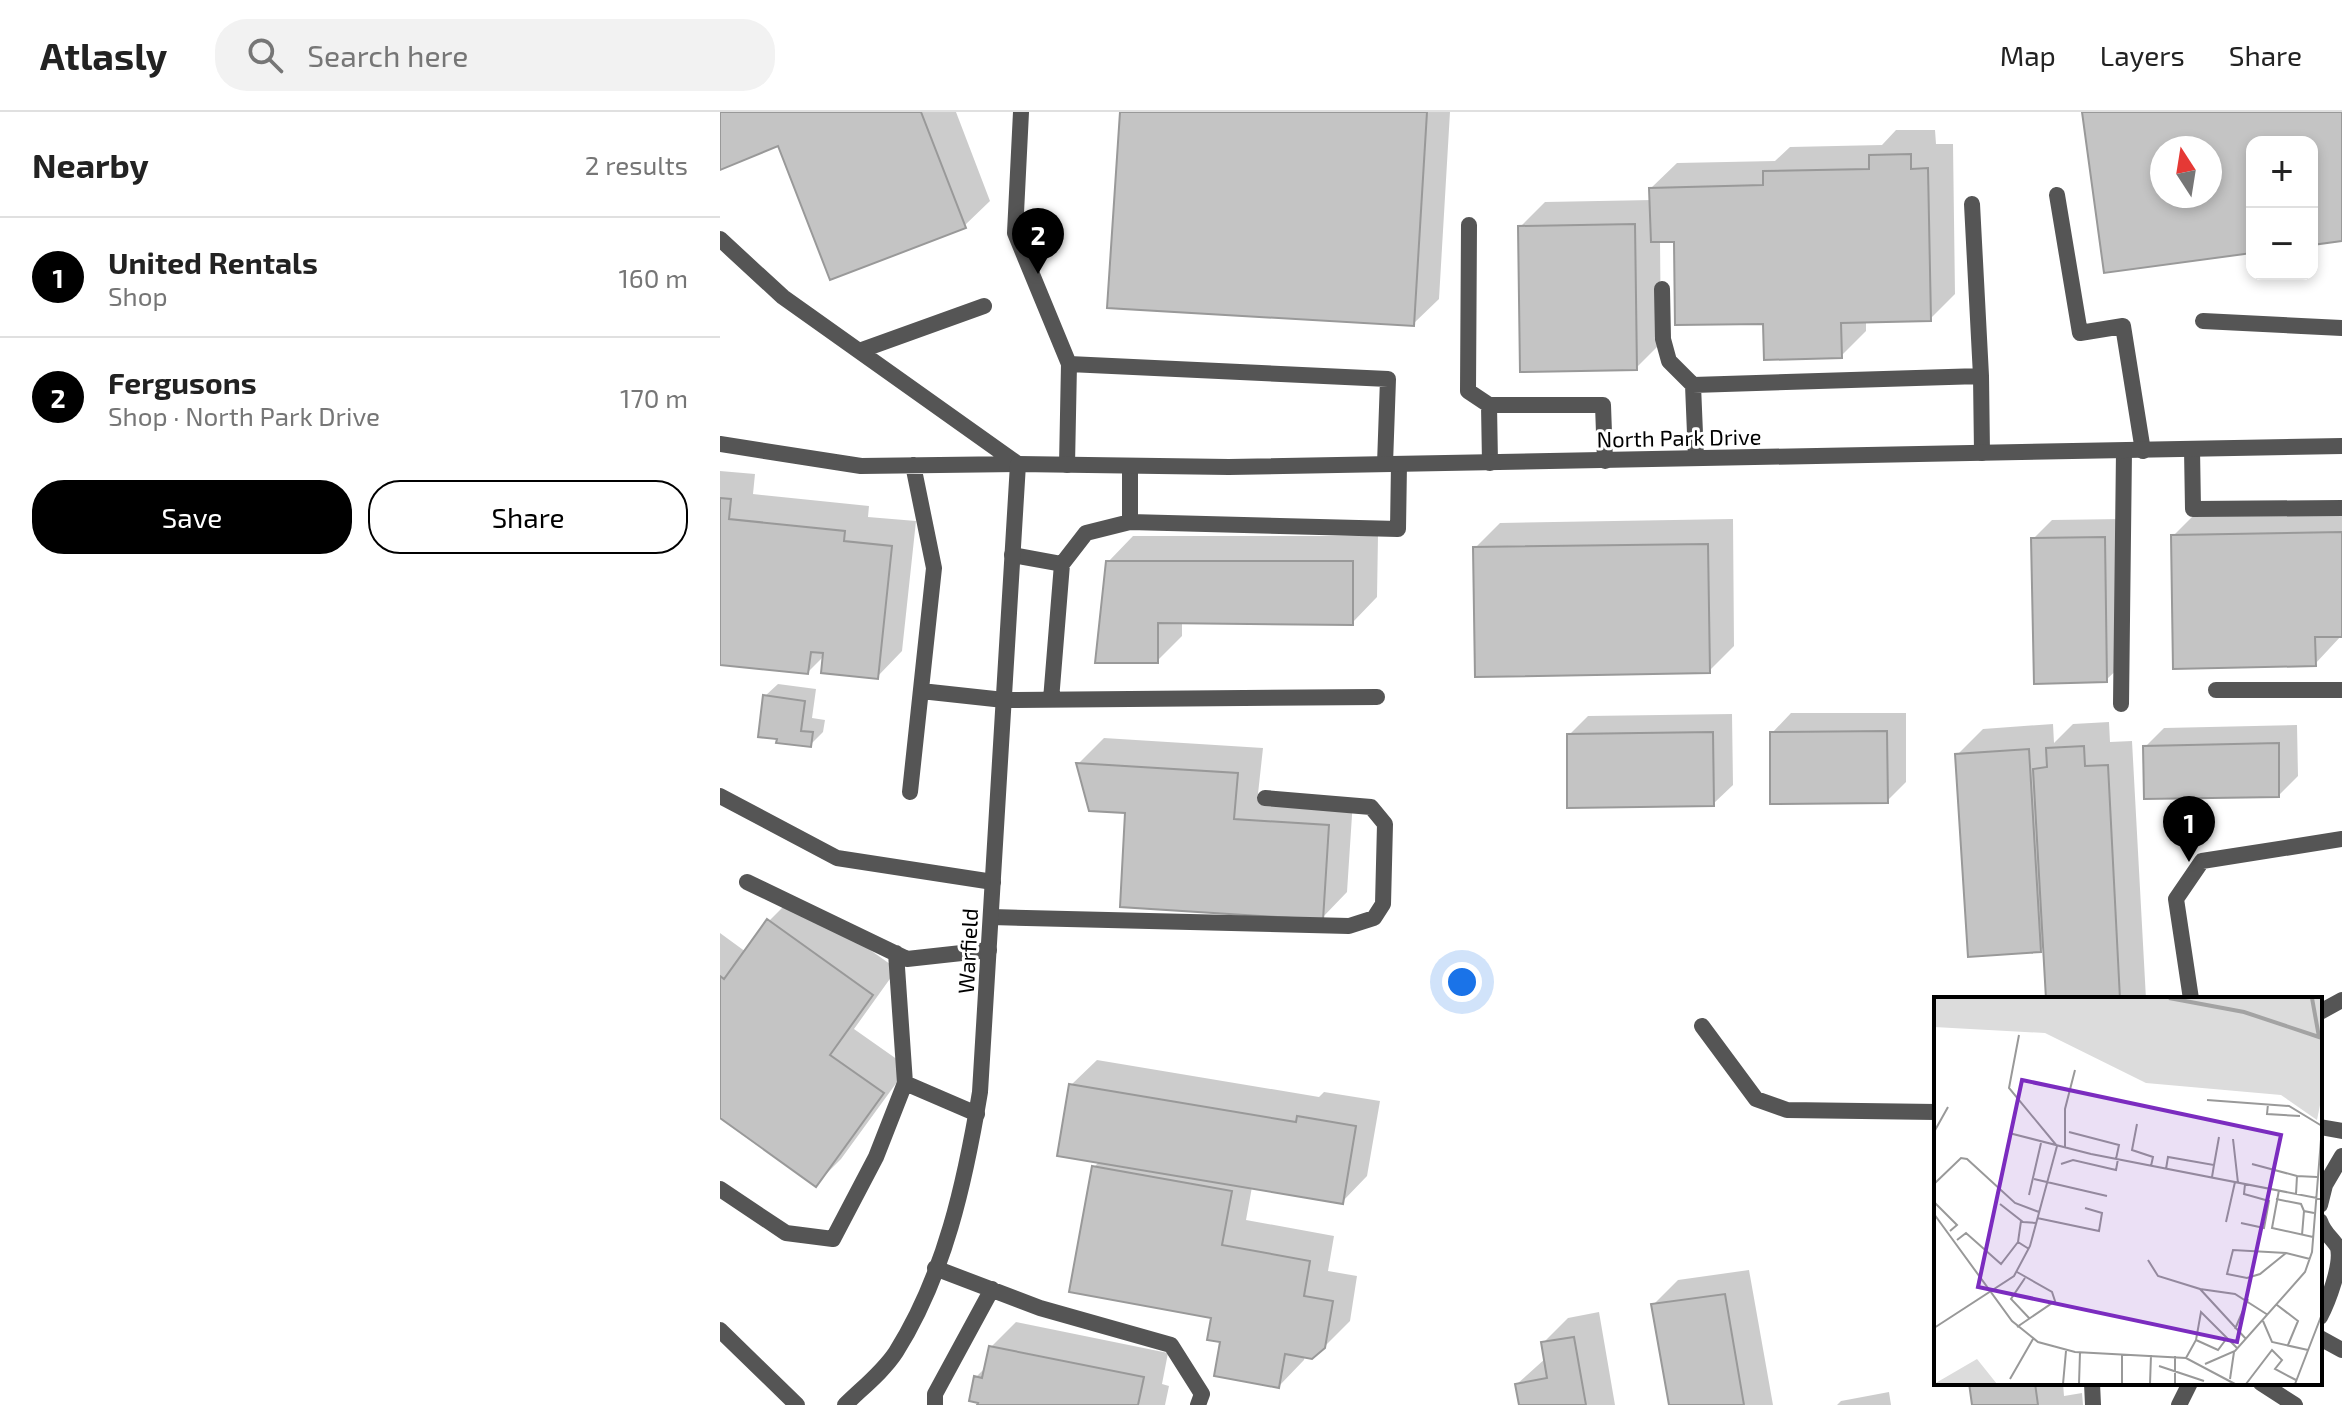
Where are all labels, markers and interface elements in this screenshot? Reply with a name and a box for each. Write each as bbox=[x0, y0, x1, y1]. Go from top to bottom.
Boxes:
search box bbox=[215, 19, 775, 91]
text: Atlasly bbox=[40, 32, 167, 78]
icon: search bbox=[243, 33, 287, 77]
text: Search here bbox=[307, 37, 468, 73]
text: Map bbox=[2000, 38, 2056, 72]
text: Layers bbox=[2100, 38, 2185, 72]
text: Share bbox=[2229, 38, 2302, 72]
north arrow bbox=[2150, 136, 2222, 208]
map controls bbox=[2246, 136, 2318, 280]
button: + bbox=[2246, 136, 2318, 208]
text: Nearby bbox=[32, 144, 149, 185]
text: 2 results bbox=[585, 149, 688, 180]
pin: 2 bbox=[1012, 208, 1064, 274]
button: − bbox=[2246, 208, 2318, 280]
text: United Rentals bbox=[108, 244, 318, 280]
text: 1 bbox=[52, 262, 64, 293]
text: 160 m bbox=[619, 262, 688, 293]
text: Shop bbox=[108, 280, 168, 311]
text: Fergusons bbox=[108, 364, 257, 400]
text: 2 bbox=[50, 382, 66, 413]
text: 170 m bbox=[620, 382, 688, 413]
text: Shop · North Park Drive bbox=[108, 400, 380, 431]
street label: North Park Drive bbox=[1596, 423, 1762, 451]
button: Save bbox=[32, 480, 352, 554]
button: Share bbox=[368, 480, 688, 554]
pin: 1 bbox=[2163, 796, 2215, 862]
street label: Warfield bbox=[952, 907, 982, 995]
your location bbox=[1442, 962, 1482, 1002]
inset map bbox=[1934, 997, 2322, 1385]

